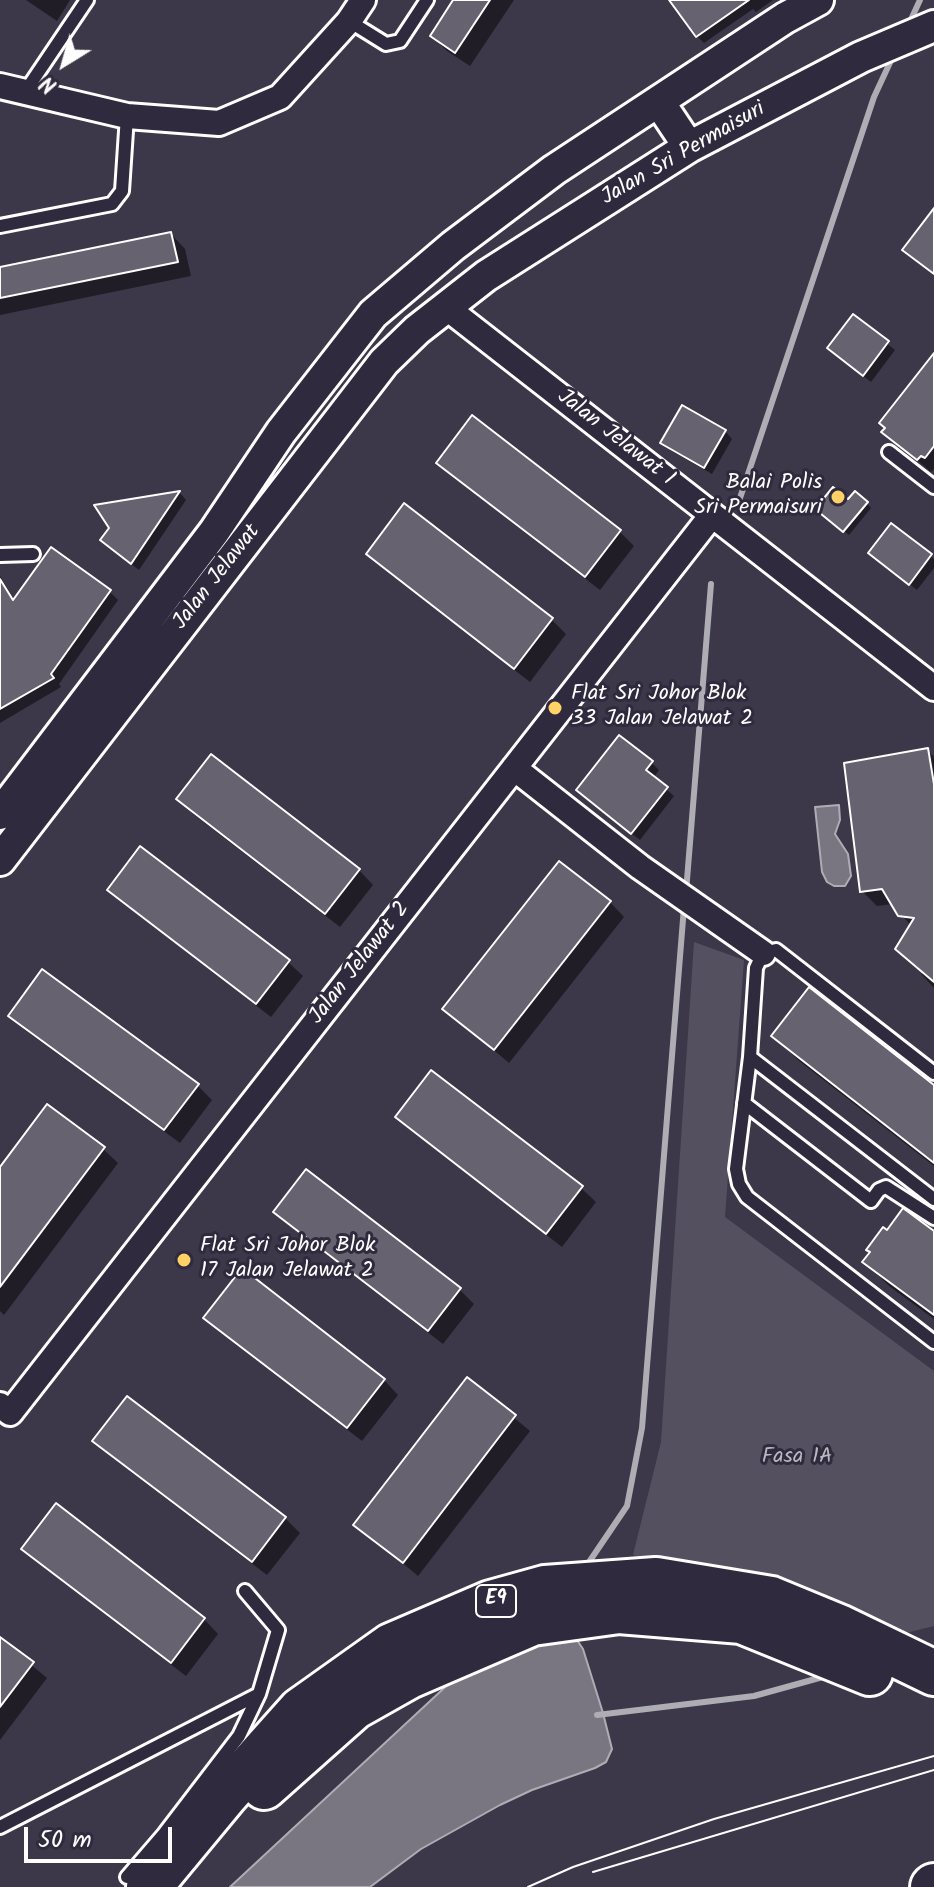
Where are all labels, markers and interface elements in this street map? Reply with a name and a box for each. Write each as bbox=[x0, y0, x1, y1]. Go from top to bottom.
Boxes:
north arrow bbox=[24, 24, 104, 104]
text: N bbox=[33, 65, 65, 102]
street label: Jalan Sri Permaisuri bbox=[597, 97, 771, 213]
street label: Jalan Jelawat 1 bbox=[551, 385, 679, 493]
place label: Balai Polis Sri Permaisuri bbox=[694, 471, 822, 522]
marker: Balai Polis Sri Permaisuri bbox=[829, 488, 847, 506]
street label: Jalan Jelawat bbox=[169, 520, 267, 636]
place label: Flat Sri Johor Blok 33 Jalan Jelawat 2 bbox=[571, 682, 753, 734]
marker: Flat Sri Johor Blok 33 Jalan Jelawat 2 bbox=[546, 699, 564, 717]
street label: Jalan Jelawat 2 bbox=[305, 898, 417, 1030]
place label: Flat Sri Johor Blok 17 Jalan Jelawat 2 bbox=[200, 1234, 375, 1286]
marker: Flat Sri Johor Blok 17 Jalan Jelawat 2 bbox=[175, 1251, 193, 1269]
park label: Fasa 1A bbox=[762, 1445, 832, 1471]
road number: E9 bbox=[476, 1585, 516, 1617]
scale bar bbox=[28, 1811, 176, 1861]
text: 50 m bbox=[38, 1821, 92, 1860]

